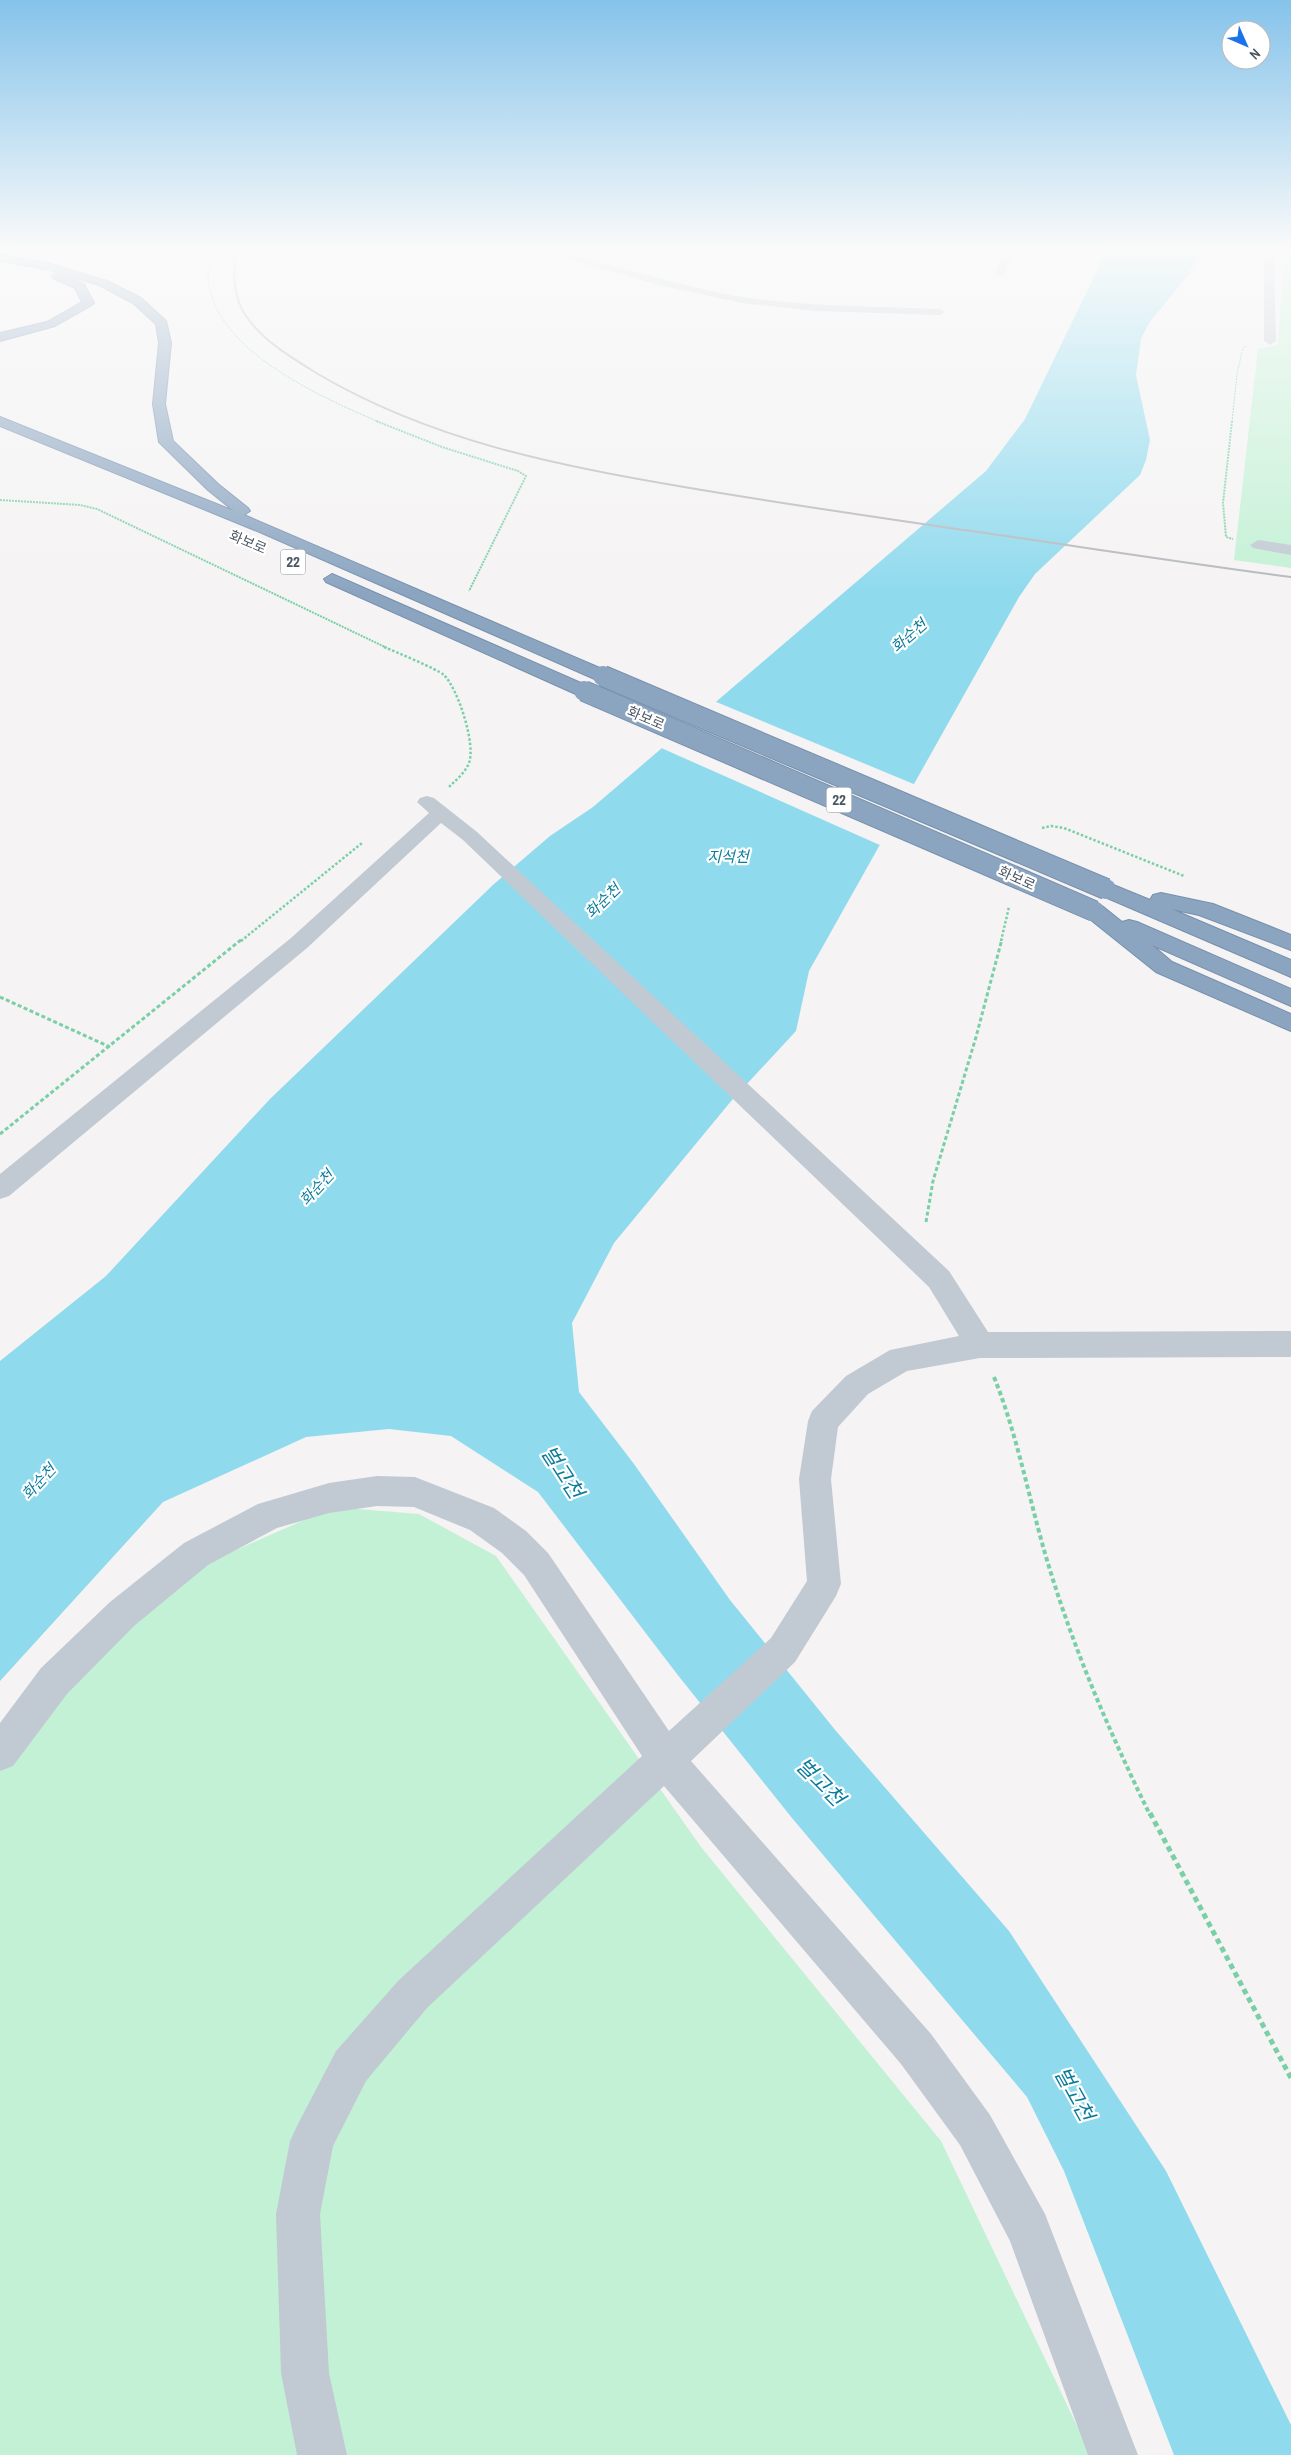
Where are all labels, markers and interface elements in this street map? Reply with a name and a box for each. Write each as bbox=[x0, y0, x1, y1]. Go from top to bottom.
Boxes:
north arrow bbox=[1221, 20, 1271, 70]
text: N bbox=[1246, 45, 1264, 63]
street label: 화보로 bbox=[227, 526, 269, 558]
road number: 22 bbox=[280, 550, 306, 574]
water label: 화순천 bbox=[886, 613, 933, 657]
street label: 화보로 bbox=[625, 702, 667, 734]
road number: 22 bbox=[826, 788, 852, 812]
water label: 지석천 bbox=[707, 846, 751, 867]
street label: 화보로 bbox=[996, 862, 1038, 894]
water label: 화순천 bbox=[580, 877, 626, 923]
water label: 화순천 bbox=[295, 1164, 340, 1210]
water label: 벌고천 bbox=[534, 1440, 592, 1506]
water label: 화순천 bbox=[17, 1458, 62, 1504]
water label: 벌고천 bbox=[790, 1751, 853, 1814]
water label: 벌고천 bbox=[1048, 2061, 1102, 2128]

